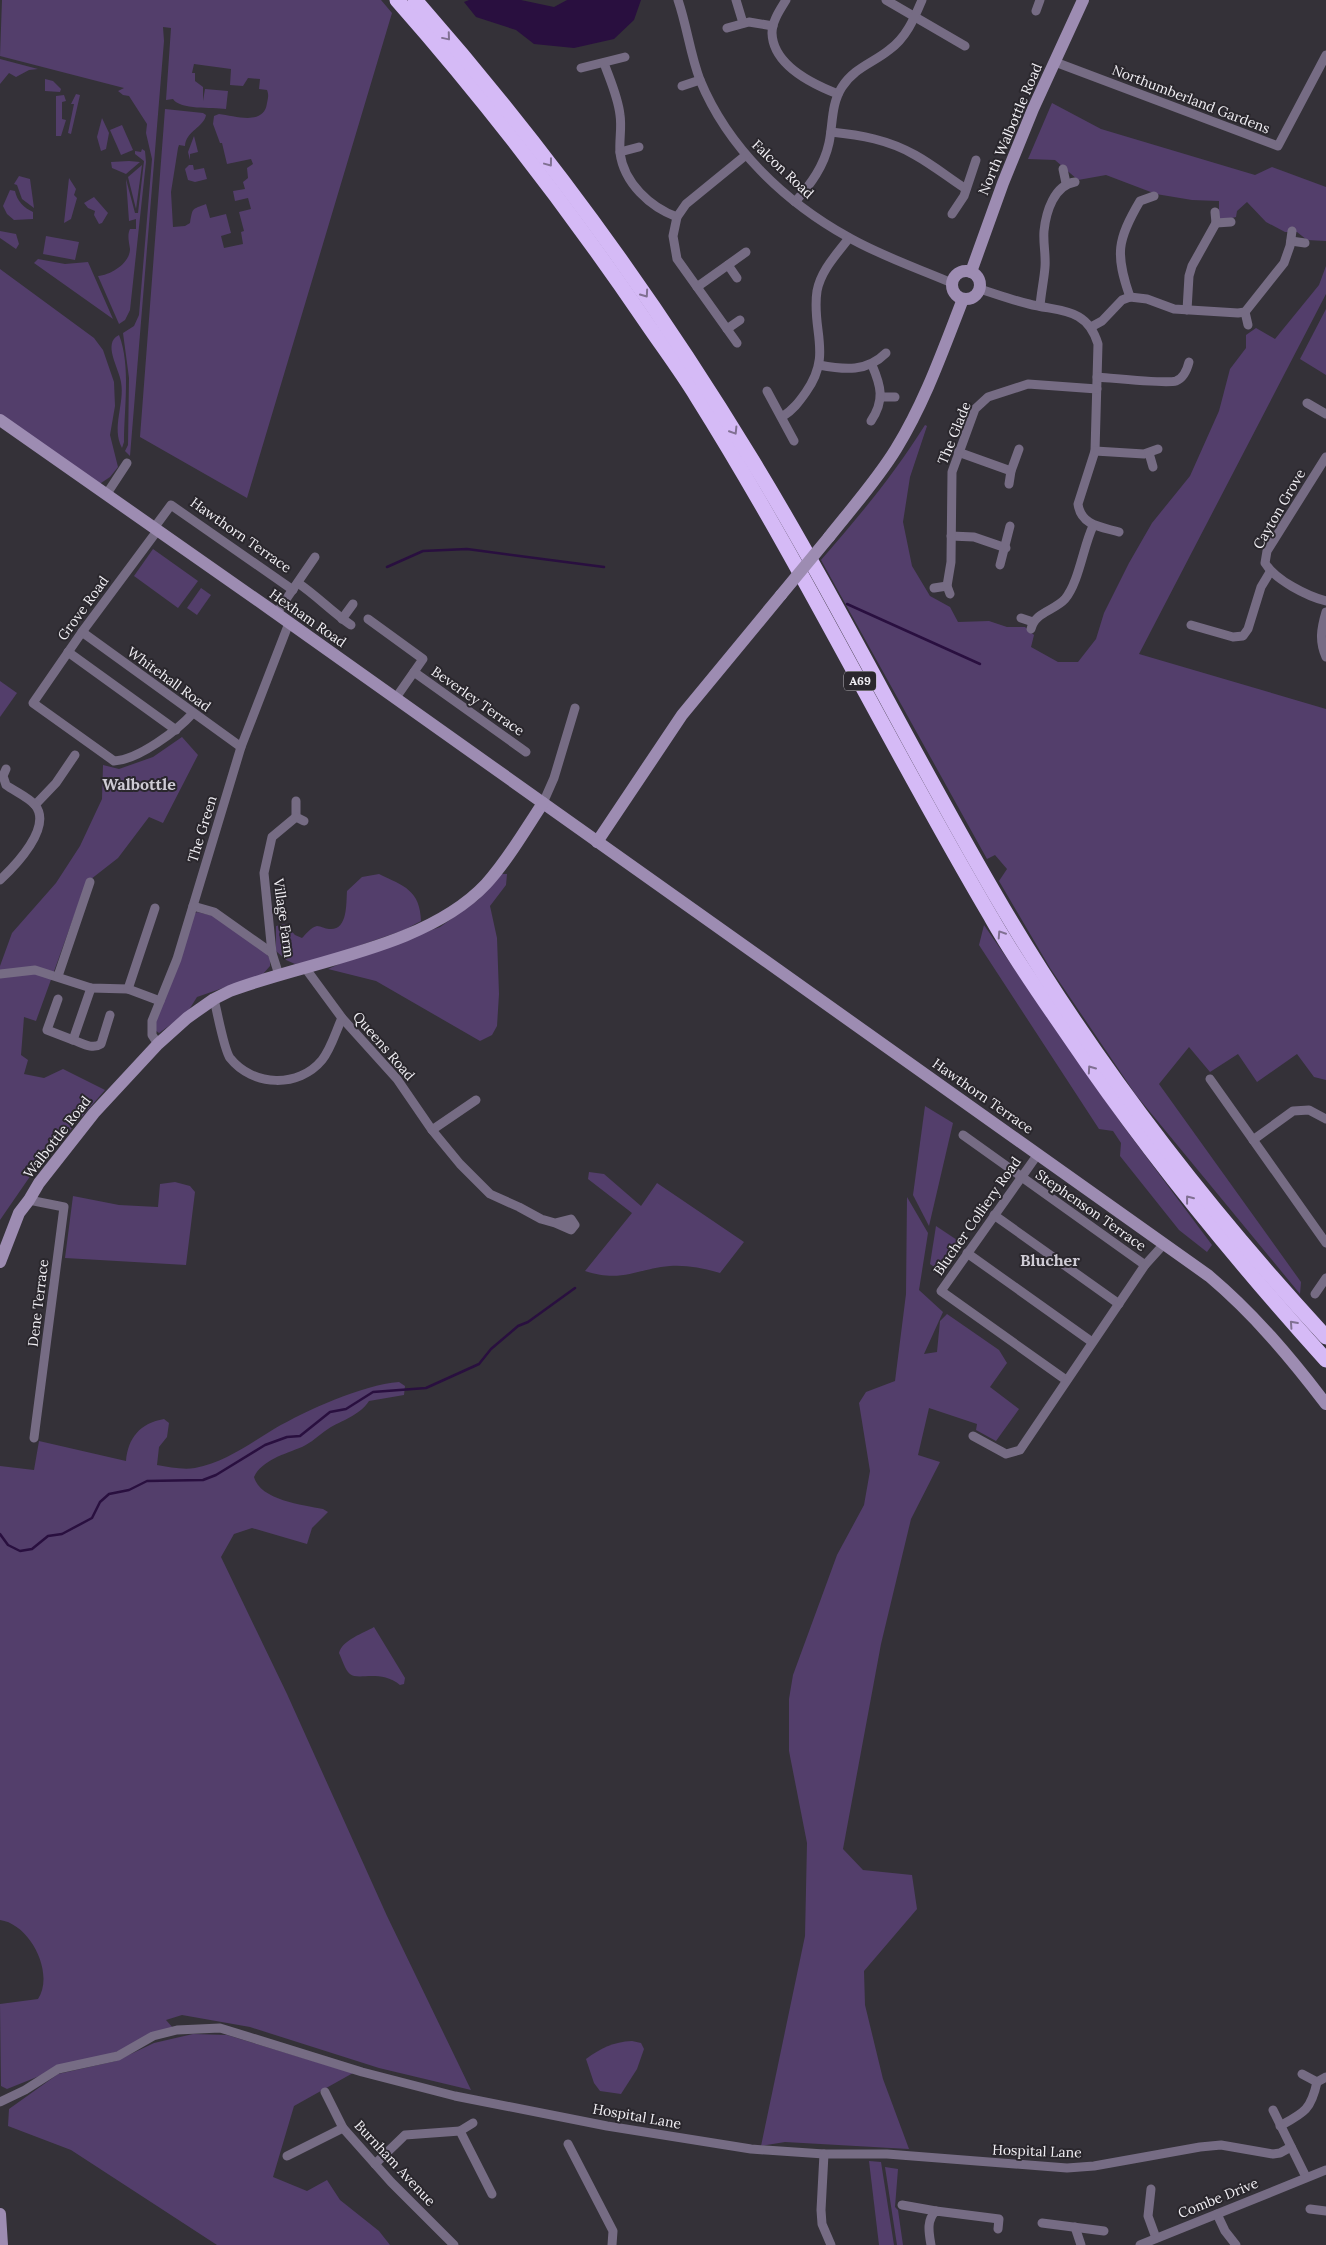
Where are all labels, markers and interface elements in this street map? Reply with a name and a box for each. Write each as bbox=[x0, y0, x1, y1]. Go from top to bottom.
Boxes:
one-way arrow bbox=[442, 31, 451, 40]
street label: North Walbottle Road bbox=[974, 60, 1046, 198]
street label: Northumberland Gardens bbox=[1110, 61, 1272, 137]
street label: Falcon Road bbox=[748, 136, 818, 202]
one-way arrow bbox=[543, 157, 552, 167]
one-way arrow bbox=[639, 289, 648, 298]
street label: The Glade bbox=[933, 399, 975, 467]
one-way arrow bbox=[727, 425, 737, 434]
street label: Cayton Grove bbox=[1249, 465, 1309, 552]
street label: Hawthorn Terrace bbox=[187, 493, 295, 577]
street label: Grove Road bbox=[54, 572, 112, 644]
street label: Hexham Road bbox=[266, 585, 350, 651]
street label: Whitehall Road bbox=[124, 643, 214, 715]
street label: Beverley Terrace bbox=[428, 662, 528, 740]
road number: A69 bbox=[844, 671, 876, 690]
district label: Walbottle bbox=[102, 774, 176, 794]
street label: The Green bbox=[183, 793, 221, 865]
street label: Village Farm bbox=[269, 876, 299, 959]
one-way arrow bbox=[998, 930, 1008, 939]
street label: Queens Road bbox=[349, 1008, 419, 1084]
street label: Hawthorn Terrace bbox=[929, 1054, 1037, 1138]
one-way arrow bbox=[1088, 1065, 1097, 1075]
street label: Walbottle Road bbox=[19, 1092, 95, 1182]
street label: Blucher Colliery Road bbox=[929, 1153, 1025, 1279]
street label: Stephenson Terrace bbox=[1032, 1165, 1150, 1255]
one-way arrow bbox=[1186, 1196, 1194, 1205]
district label: Blucher bbox=[1020, 1250, 1080, 1270]
street label: Dene Terrace bbox=[24, 1258, 52, 1348]
one-way arrow bbox=[1290, 1320, 1299, 1329]
street label: Hospital Lane bbox=[591, 2099, 683, 2133]
street label: Burnham Avenue bbox=[351, 2116, 440, 2210]
street label: Hospital Lane bbox=[992, 2140, 1083, 2162]
street label: Combe Drive bbox=[1175, 2174, 1261, 2222]

